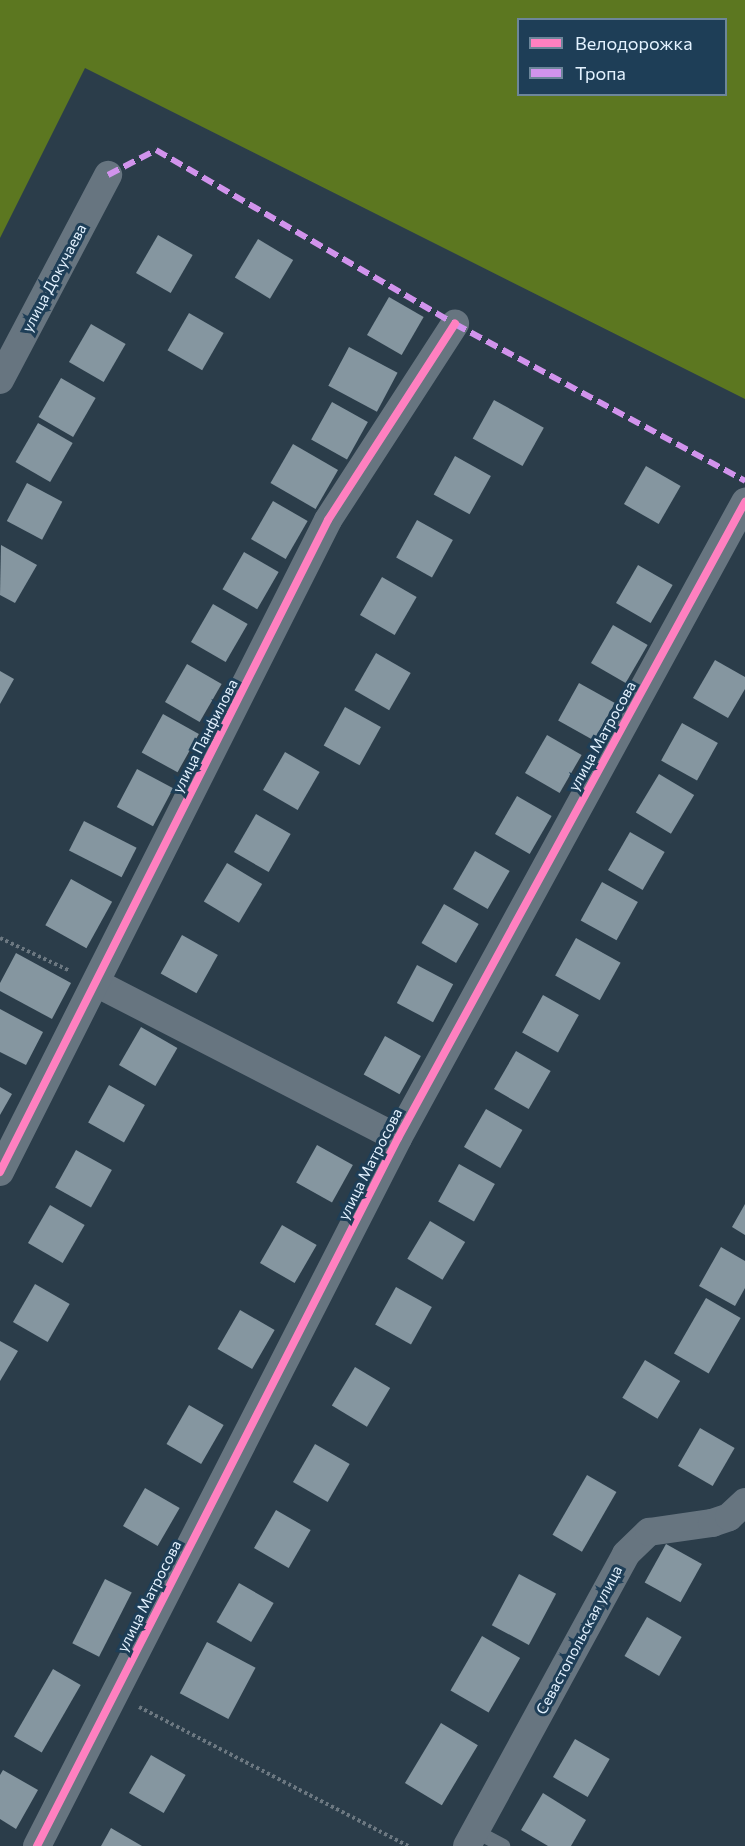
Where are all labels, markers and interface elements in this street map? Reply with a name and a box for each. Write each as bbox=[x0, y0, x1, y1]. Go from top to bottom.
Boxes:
legend bbox=[517, 18, 727, 96]
text: Велодорожка bbox=[575, 32, 693, 54]
text: Тропа bbox=[575, 62, 626, 84]
street label: улица Докучаева bbox=[18, 221, 90, 335]
street label: улица Панфилова bbox=[169, 676, 241, 796]
street label: улица Матросова bbox=[564, 678, 640, 794]
street label: улица Матросова bbox=[334, 1105, 406, 1223]
street label: улица Матросова bbox=[113, 1537, 185, 1655]
street label: Севастопольская улица bbox=[532, 1562, 626, 1718]

